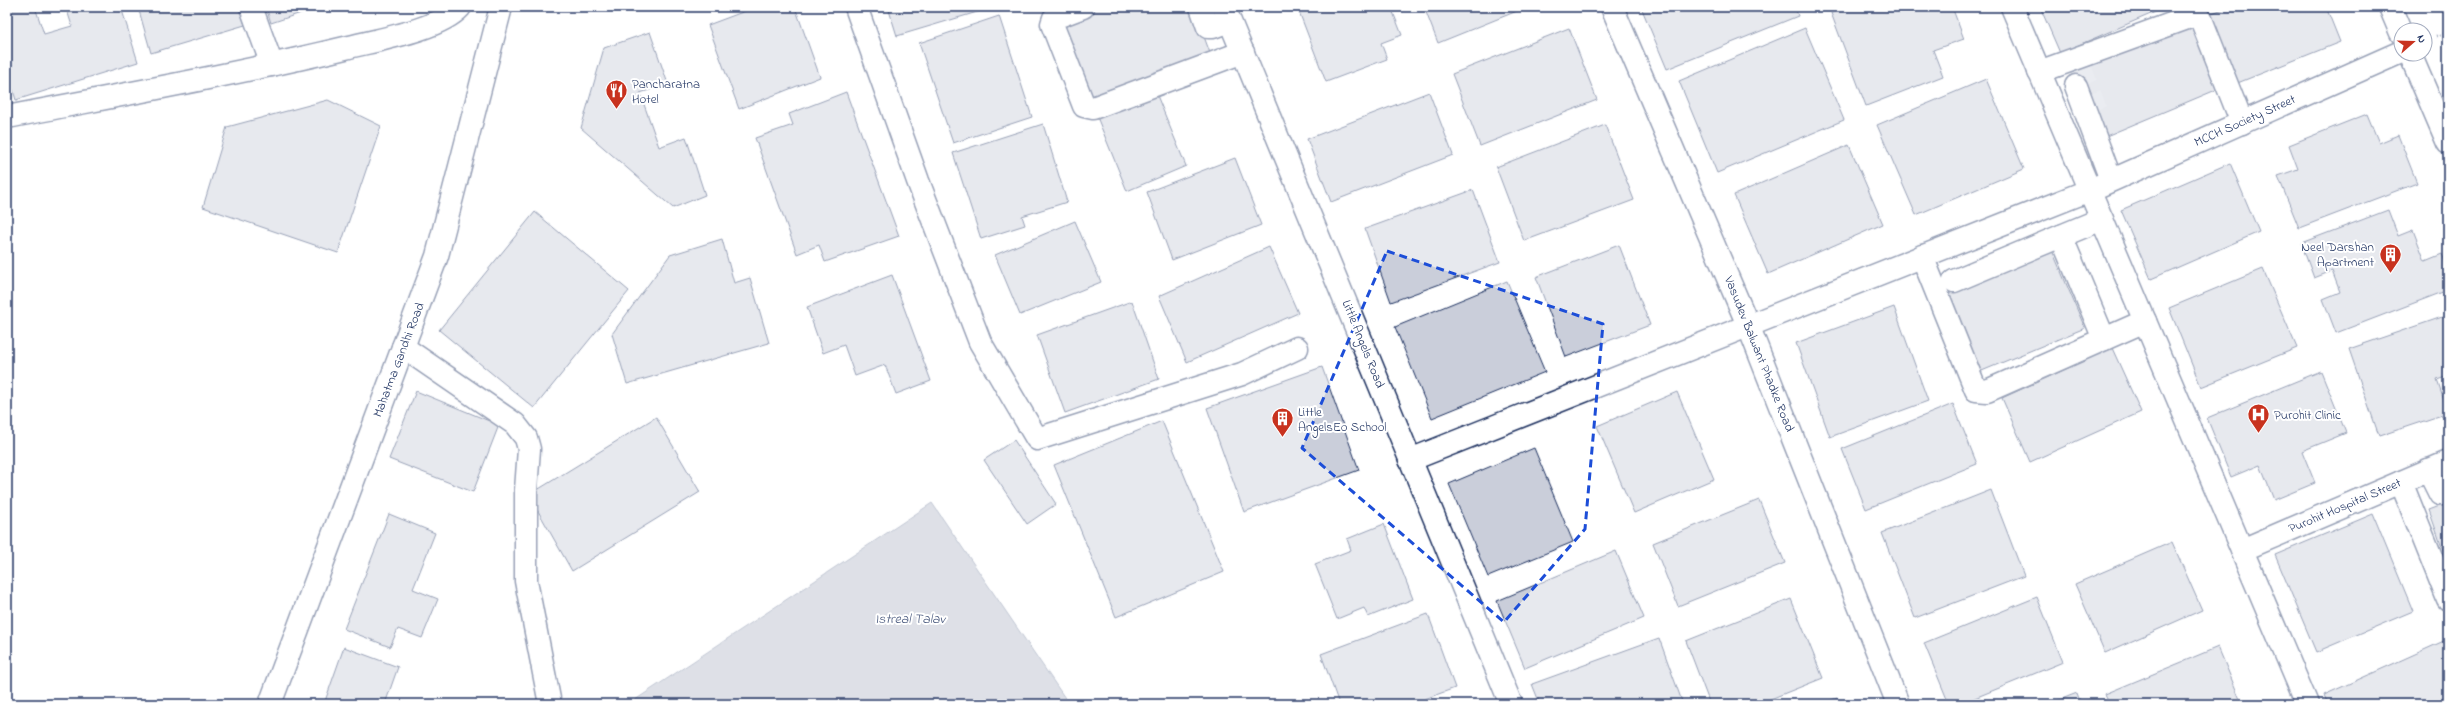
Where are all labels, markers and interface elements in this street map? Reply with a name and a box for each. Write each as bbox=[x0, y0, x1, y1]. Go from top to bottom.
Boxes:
north arrow bbox=[2393, 22, 2433, 62]
text: N bbox=[2413, 33, 2430, 45]
place label: Pancharatna Hotel bbox=[632, 75, 700, 109]
restaurant icon: Pancharatna Hotel bbox=[603, 78, 629, 111]
street label: MCCH Society Street bbox=[2191, 90, 2300, 153]
place label: Neel Darshan Apartment bbox=[2301, 238, 2375, 272]
building icon: Neel Darshan Apartment bbox=[2377, 241, 2403, 274]
street label: Vasudev Balwant Phadke Road bbox=[1719, 272, 1799, 435]
street label: Little Angels Road bbox=[1336, 297, 1390, 392]
street label: Mahatma Gandhi Road bbox=[368, 299, 430, 420]
hospital icon: Purohit Clinic bbox=[2246, 402, 2272, 435]
place label: Little AngelsEo School bbox=[1298, 403, 1386, 438]
building icon: Little AngelsEo School bbox=[1270, 406, 1296, 439]
place label: Purohit Clinic bbox=[2274, 406, 2341, 425]
street label: Purohit Hospital Street bbox=[2286, 473, 2405, 538]
water label: Istreal Talav bbox=[875, 609, 947, 630]

